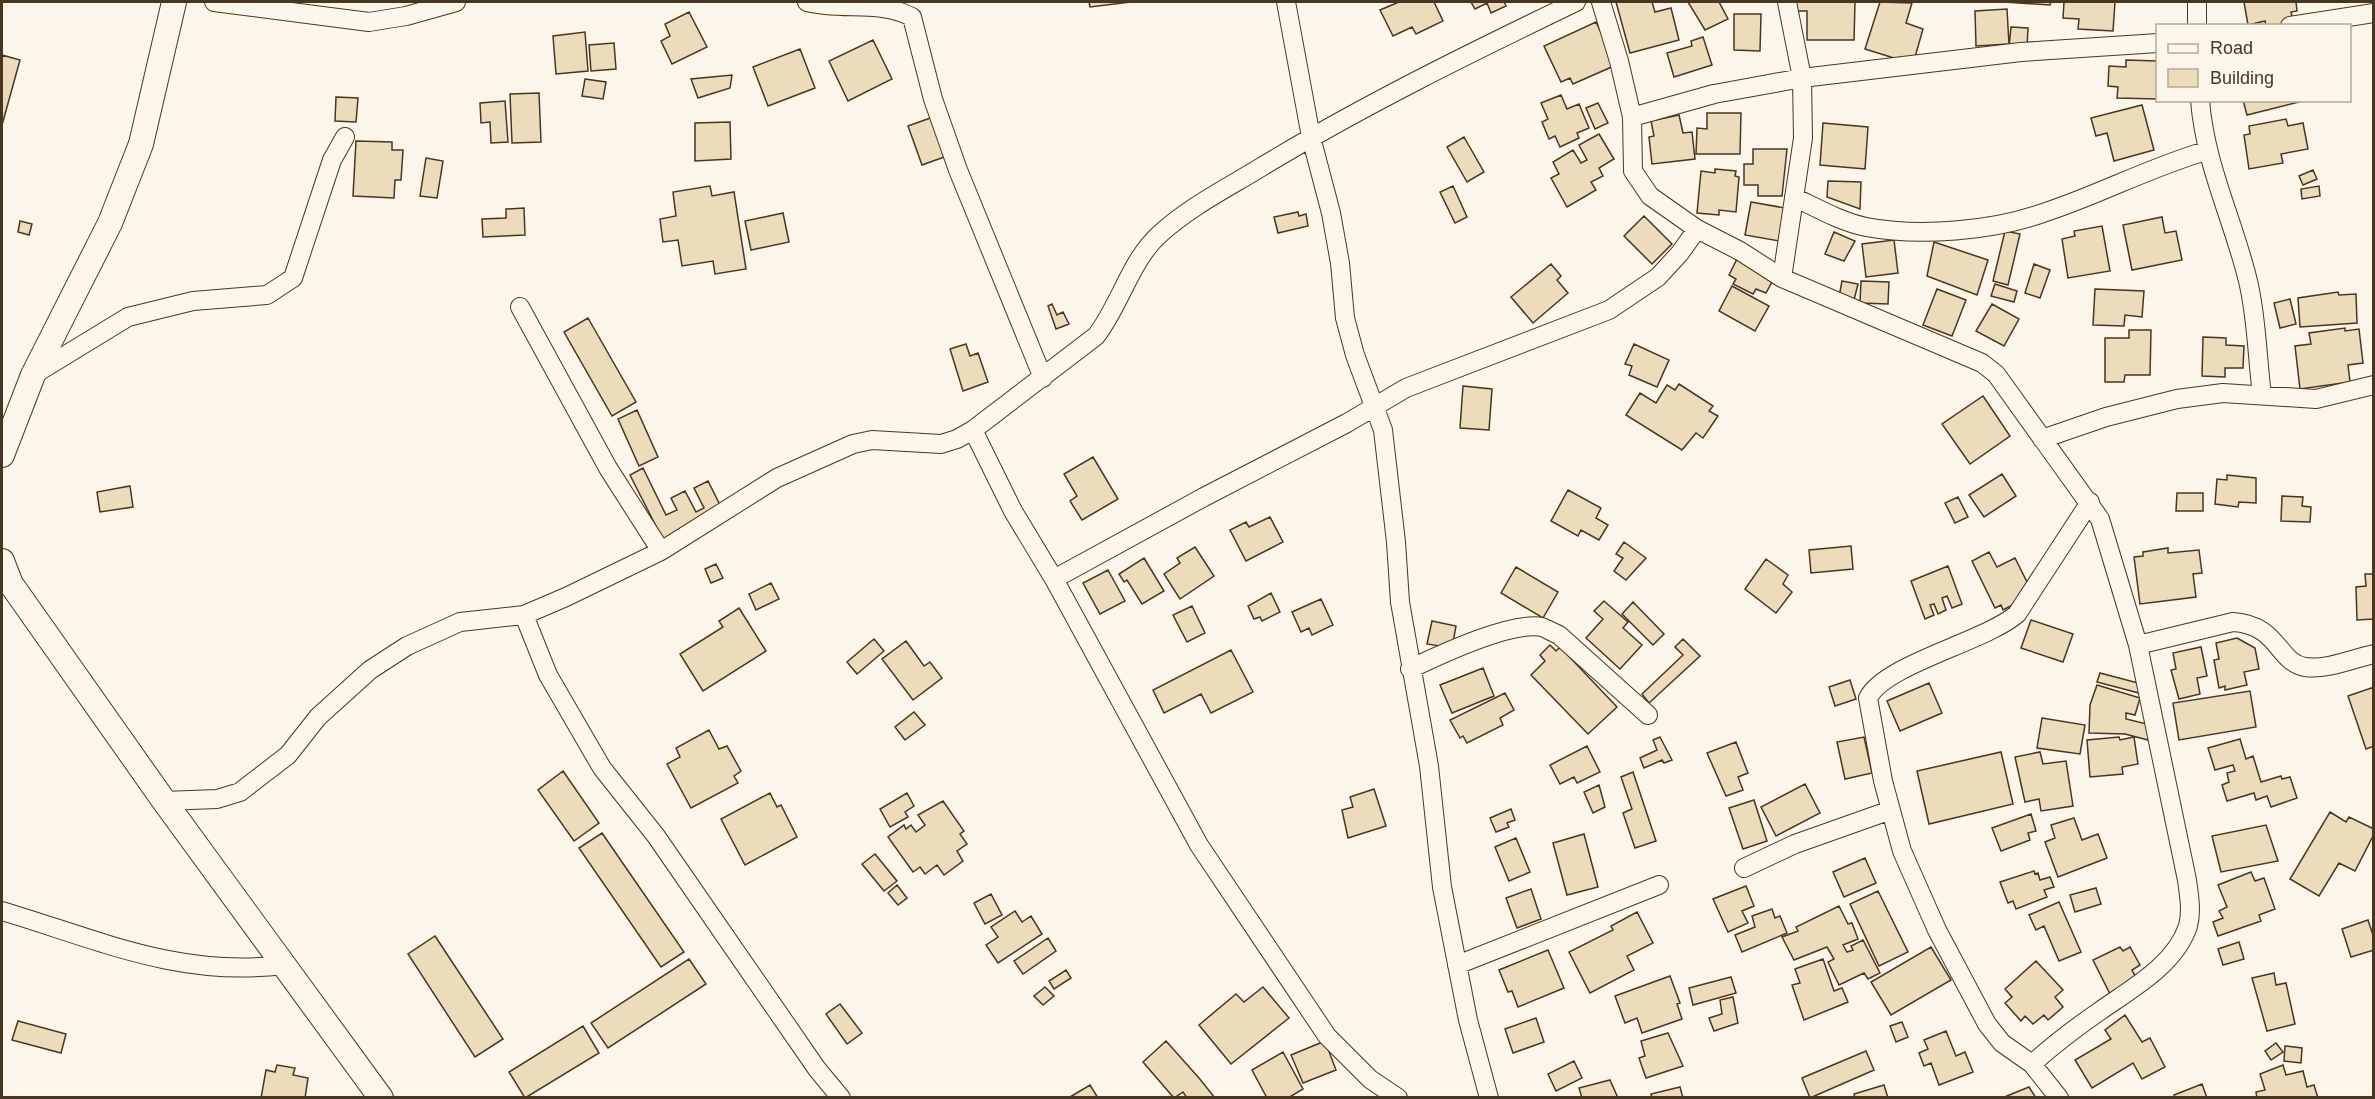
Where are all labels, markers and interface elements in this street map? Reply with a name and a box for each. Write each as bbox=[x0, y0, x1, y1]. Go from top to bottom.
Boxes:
legend bbox=[2156, 24, 2351, 102]
text: Road bbox=[2210, 38, 2253, 58]
text: Building bbox=[2210, 68, 2274, 88]

